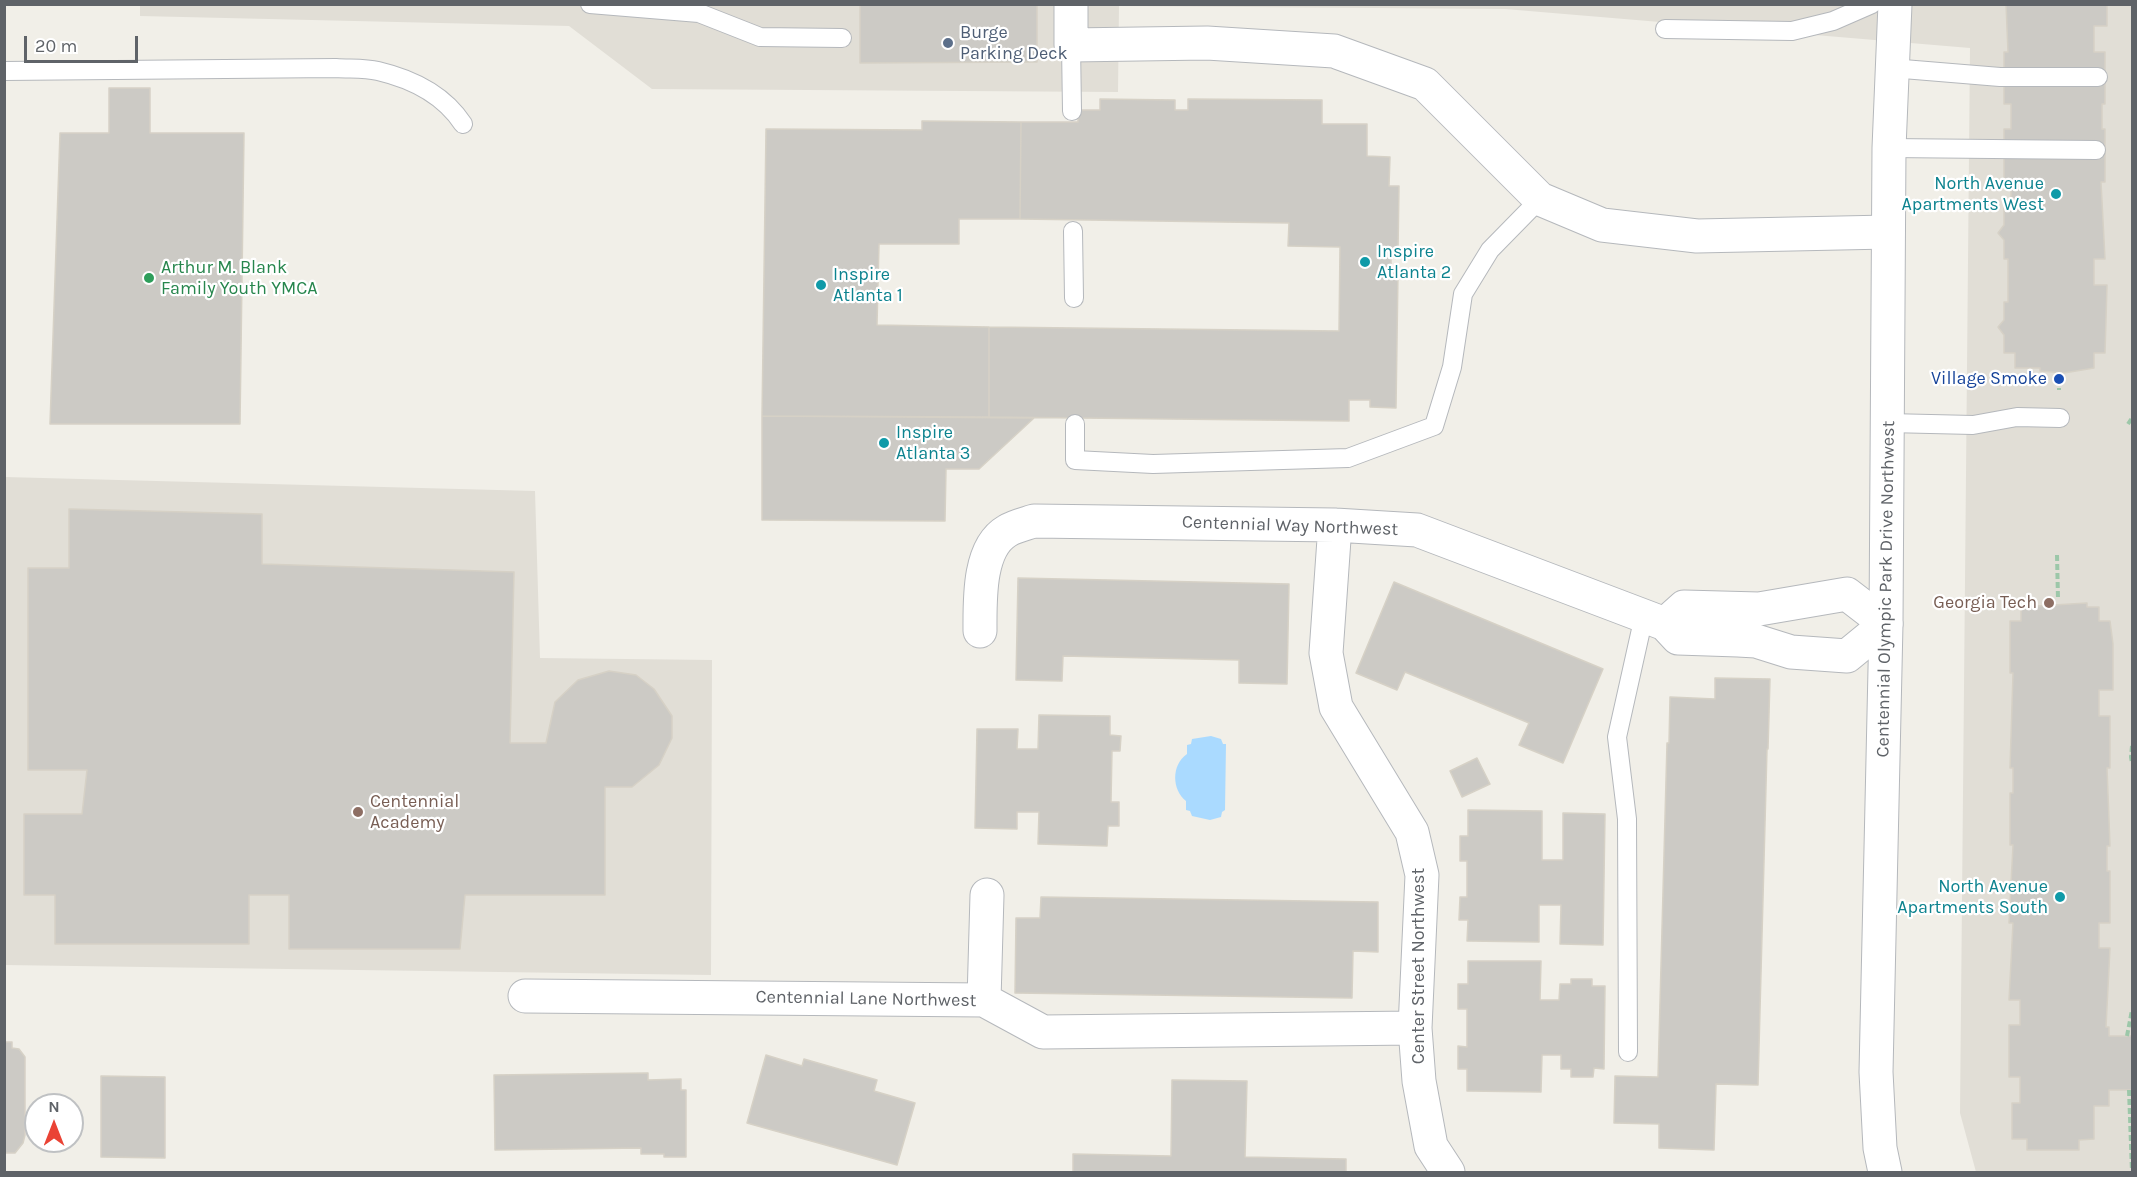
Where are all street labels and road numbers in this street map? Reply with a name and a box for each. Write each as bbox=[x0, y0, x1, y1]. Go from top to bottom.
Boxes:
street label: Centennial Olympic Park Drive Northwest bbox=[1872, 420, 1900, 758]
street label: Centennial Way Northwest bbox=[1182, 511, 1398, 541]
street label: Center Street Northwest bbox=[1408, 868, 1430, 1064]
street label: Centennial Lane Northwest bbox=[755, 986, 977, 1012]

